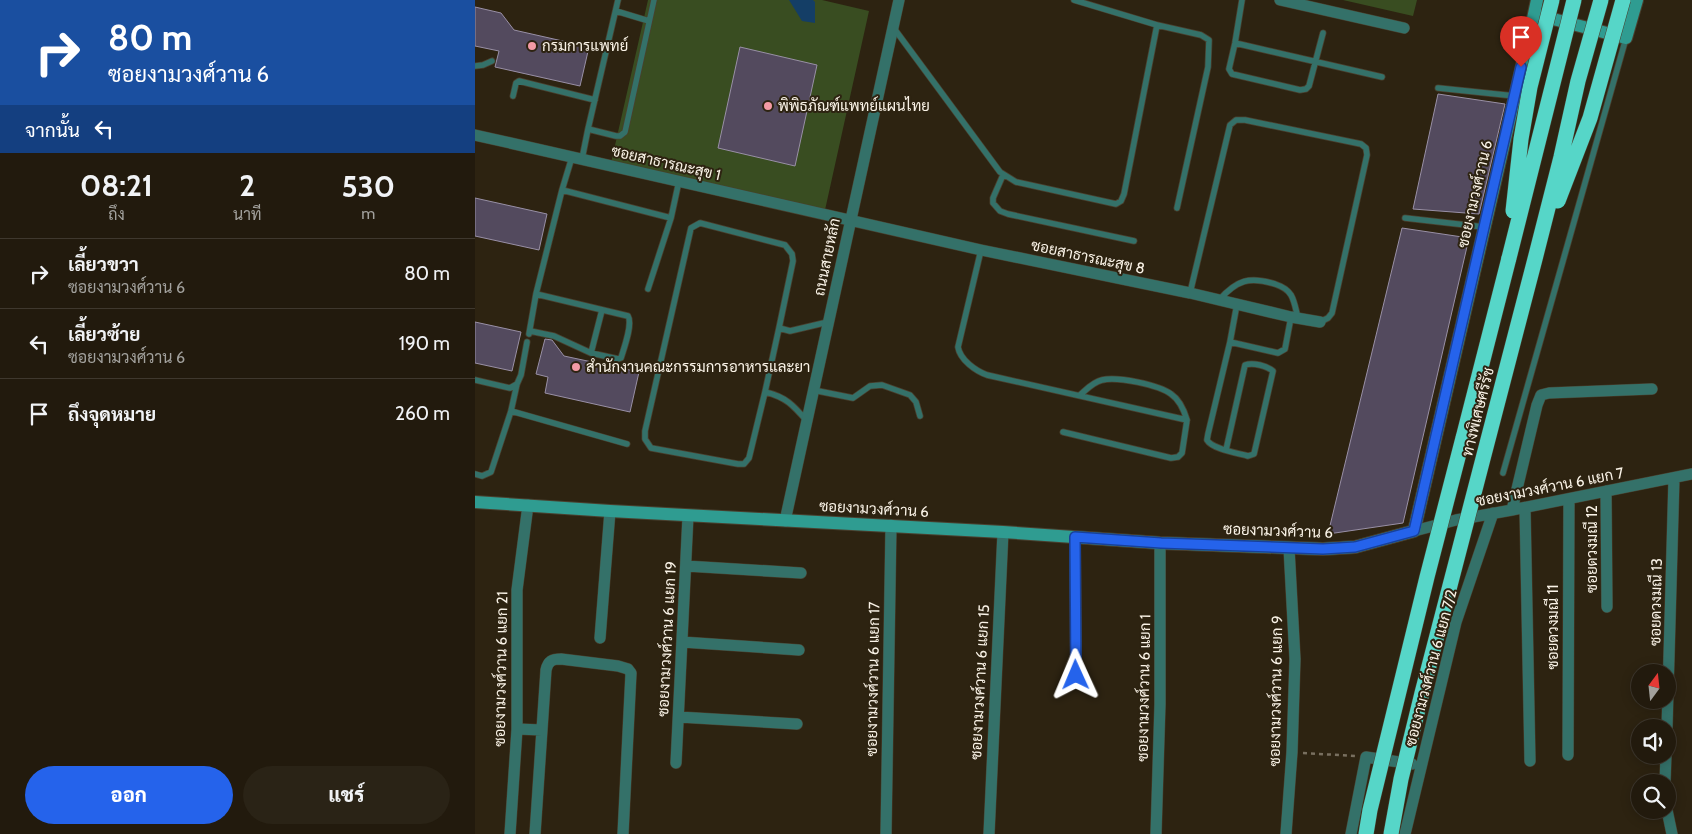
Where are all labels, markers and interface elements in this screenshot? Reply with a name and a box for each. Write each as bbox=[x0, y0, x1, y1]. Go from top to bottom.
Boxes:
text: 80 m bbox=[108, 16, 192, 59]
pin bbox=[1500, 16, 1542, 67]
icon: right bbox=[25, 20, 90, 85]
icon: arrive bbox=[1507, 23, 1535, 51]
place label: กรมการแพทย์ bbox=[542, 36, 628, 55]
marker: กรมการแพทย์ bbox=[526, 40, 538, 52]
text: ซอยงามวงศ์วาน 6 bbox=[108, 61, 269, 88]
place label: พิพิธภัณฑ์แพทย์แผนไทย bbox=[778, 96, 930, 115]
marker: พิพิธภัณฑ์แพทย์แผนไทย bbox=[762, 100, 774, 112]
icon: left bbox=[90, 115, 118, 143]
text: จากนั้น bbox=[25, 119, 80, 142]
street label: ซอยงามวงศ์วาน 6 bbox=[1453, 138, 1496, 250]
street label: ซอยสาธารณะสุข 1 bbox=[609, 142, 722, 186]
text: 08:21 bbox=[80, 167, 153, 204]
text: 2 bbox=[239, 167, 255, 204]
text: 530 bbox=[341, 168, 395, 205]
text: m bbox=[361, 204, 375, 223]
text: ถึง bbox=[108, 205, 125, 224]
text: นาที bbox=[233, 205, 261, 224]
street label: ถนนสายหลัก bbox=[810, 216, 844, 298]
street label: ซอยสาธารณะสุข 8 bbox=[1029, 236, 1147, 280]
text: เลี้ยวขวา bbox=[68, 253, 139, 276]
icon: right bbox=[25, 260, 53, 288]
text: 80 m bbox=[404, 262, 450, 285]
text: ซอยงามวงศ์วาน 6 bbox=[68, 278, 185, 297]
text: เลี้ยวซ้าย bbox=[68, 323, 140, 346]
icon: left bbox=[25, 330, 53, 358]
text: 190 m bbox=[399, 332, 450, 355]
text: ซอยงามวงศ์วาน 6 bbox=[68, 348, 185, 367]
place label: สำนักงานคณะกรรมการอาหารและยา bbox=[586, 358, 810, 376]
marker: สำนักงานคณะกรรมการอาหารและยา bbox=[570, 361, 582, 373]
street label: ทางพิเศษศรีรัช bbox=[1457, 365, 1498, 458]
icon: arrive bbox=[25, 400, 53, 428]
text: 260 m bbox=[395, 402, 450, 425]
text: ถึงจุดหมาย bbox=[68, 403, 156, 426]
street label: ซอยงามวงศ์วาน 6 แยก 7 bbox=[1474, 463, 1626, 510]
street label: ซอยงามวงศ์วาน 6 bbox=[819, 496, 929, 521]
street label: ซอยดวงมณี 12 bbox=[1582, 505, 1601, 593]
street label: ซอยงามวงศ์วาน 6 bbox=[1223, 519, 1333, 542]
street label: ซอยดวงมณี 13 bbox=[1645, 558, 1666, 646]
street label: ซอยงามวงศ์วาน 6 แยก 19 bbox=[653, 561, 680, 717]
street label: ซอยดวงมณี 11 bbox=[1543, 585, 1562, 669]
street label: ซอยงามวงศ์วาน 6 แยก 7/2 bbox=[1400, 587, 1461, 749]
street label: ซอยงามวงศ์วาน 6 แยก 21 bbox=[490, 591, 511, 747]
street label: ซอยงามวงศ์วาน 6 แยก 17 bbox=[862, 601, 883, 757]
street label: ซอยงามวงศ์วาน 6 แยก 15 bbox=[966, 604, 993, 760]
street label: ซอยงามวงศ์วาน 6 แยก 1 bbox=[1133, 614, 1154, 762]
street label: ซอยงามวงศ์วาน 6 แยก 9 bbox=[1265, 615, 1286, 767]
position arrow bbox=[1049, 648, 1101, 700]
north arrow bbox=[1631, 664, 1676, 709]
map controls bbox=[1631, 664, 1676, 819]
button: sound bbox=[1631, 719, 1676, 764]
button: ออก bbox=[25, 766, 233, 824]
button: แชร์ bbox=[243, 766, 450, 824]
button: search bbox=[1631, 774, 1676, 819]

